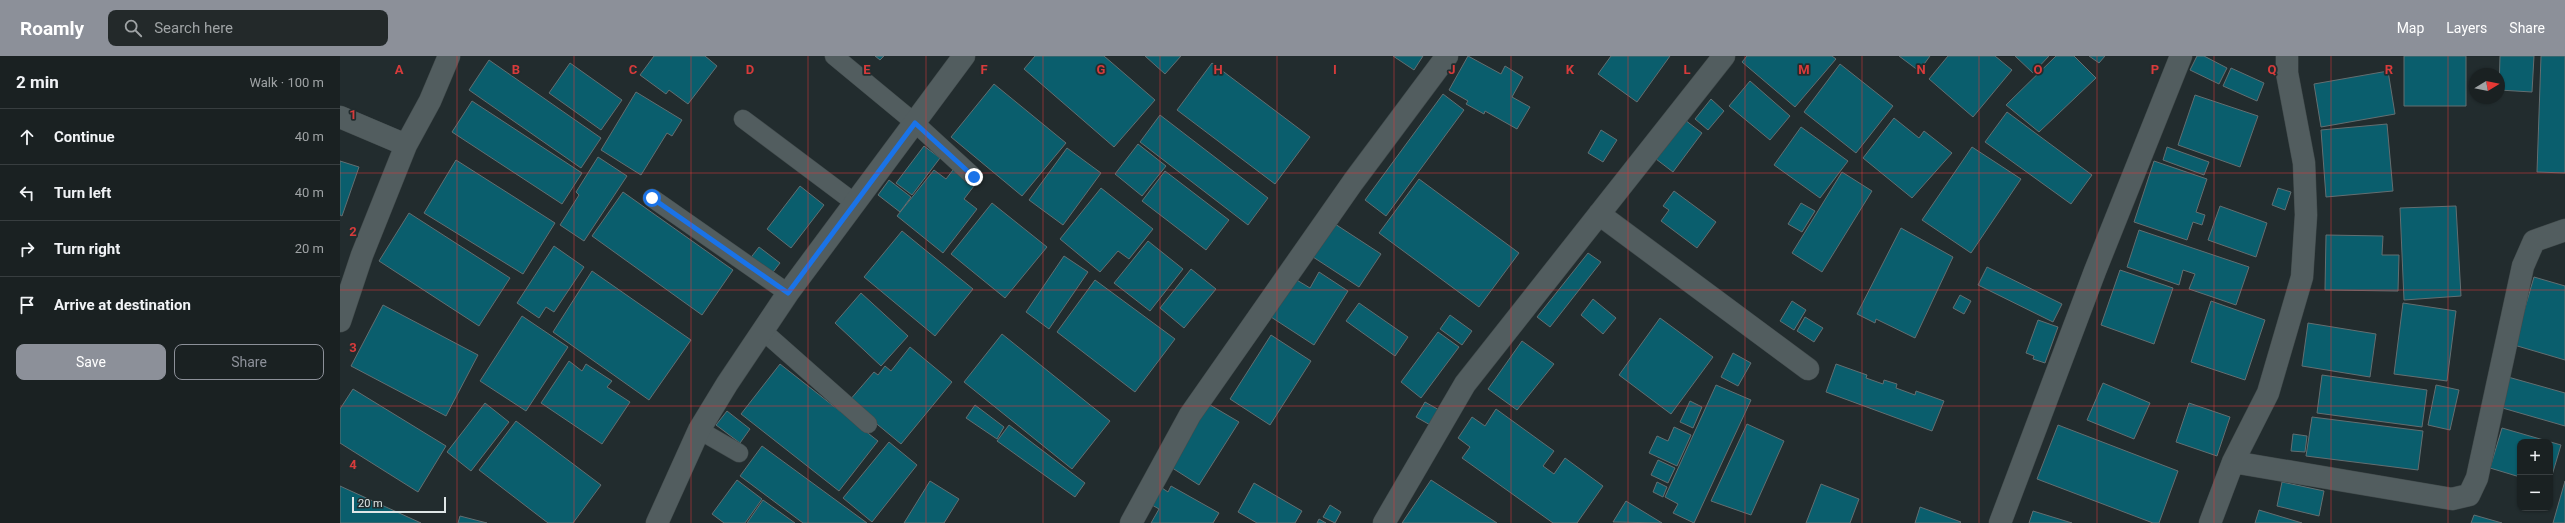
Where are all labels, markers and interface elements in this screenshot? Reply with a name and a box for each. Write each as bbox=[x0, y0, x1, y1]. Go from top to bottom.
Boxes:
search box bbox=[108, 10, 388, 46]
text: Roamly bbox=[20, 17, 84, 40]
icon: search bbox=[122, 17, 144, 39]
text: Search here bbox=[154, 19, 233, 37]
text: Map bbox=[2397, 20, 2424, 36]
text: Layers bbox=[2446, 20, 2487, 36]
text: Share bbox=[2509, 20, 2545, 36]
text: A bbox=[395, 62, 404, 77]
text: B bbox=[512, 62, 520, 77]
text: C bbox=[629, 62, 638, 77]
text: D bbox=[746, 62, 754, 77]
text: E bbox=[863, 62, 871, 77]
text: F bbox=[980, 62, 988, 77]
text: G bbox=[1097, 62, 1106, 77]
text: H bbox=[1213, 62, 1223, 77]
text: I bbox=[1333, 62, 1337, 77]
text: J bbox=[1448, 62, 1456, 77]
text: K bbox=[1566, 62, 1575, 77]
text: L bbox=[1683, 62, 1691, 77]
text: M bbox=[1798, 62, 1810, 77]
text: N bbox=[1916, 62, 1926, 77]
text: O bbox=[2034, 62, 2043, 77]
text: P bbox=[2151, 62, 2159, 77]
text: Q bbox=[2268, 62, 2277, 77]
text: R bbox=[2385, 62, 2394, 77]
north arrow bbox=[2469, 68, 2505, 104]
text: 2 min bbox=[16, 72, 59, 92]
text: Walk · 100 m bbox=[249, 75, 324, 90]
text: 1 bbox=[349, 107, 357, 122]
icon: ahead bbox=[16, 126, 38, 148]
text: Continue bbox=[54, 128, 115, 146]
text: 40 m bbox=[295, 129, 324, 144]
route end bbox=[965, 168, 983, 186]
icon: left bbox=[16, 182, 38, 204]
text: Turn left bbox=[54, 184, 111, 202]
text: 40 m bbox=[295, 185, 324, 200]
route start bbox=[643, 189, 661, 207]
text: 2 bbox=[349, 224, 357, 239]
icon: right bbox=[16, 238, 38, 260]
text: Turn right bbox=[54, 240, 120, 258]
text: 20 m bbox=[295, 241, 324, 256]
icon: arrive bbox=[16, 294, 38, 316]
text: Arrive at destination bbox=[54, 296, 191, 314]
text: 3 bbox=[349, 340, 357, 355]
button: Save bbox=[16, 344, 166, 380]
button: Share bbox=[174, 344, 324, 380]
map controls bbox=[2517, 439, 2553, 511]
button: + bbox=[2517, 439, 2553, 475]
text: 4 bbox=[349, 457, 357, 472]
button: − bbox=[2517, 475, 2553, 511]
scale bar bbox=[352, 495, 446, 514]
text: 20 m bbox=[358, 497, 383, 510]

